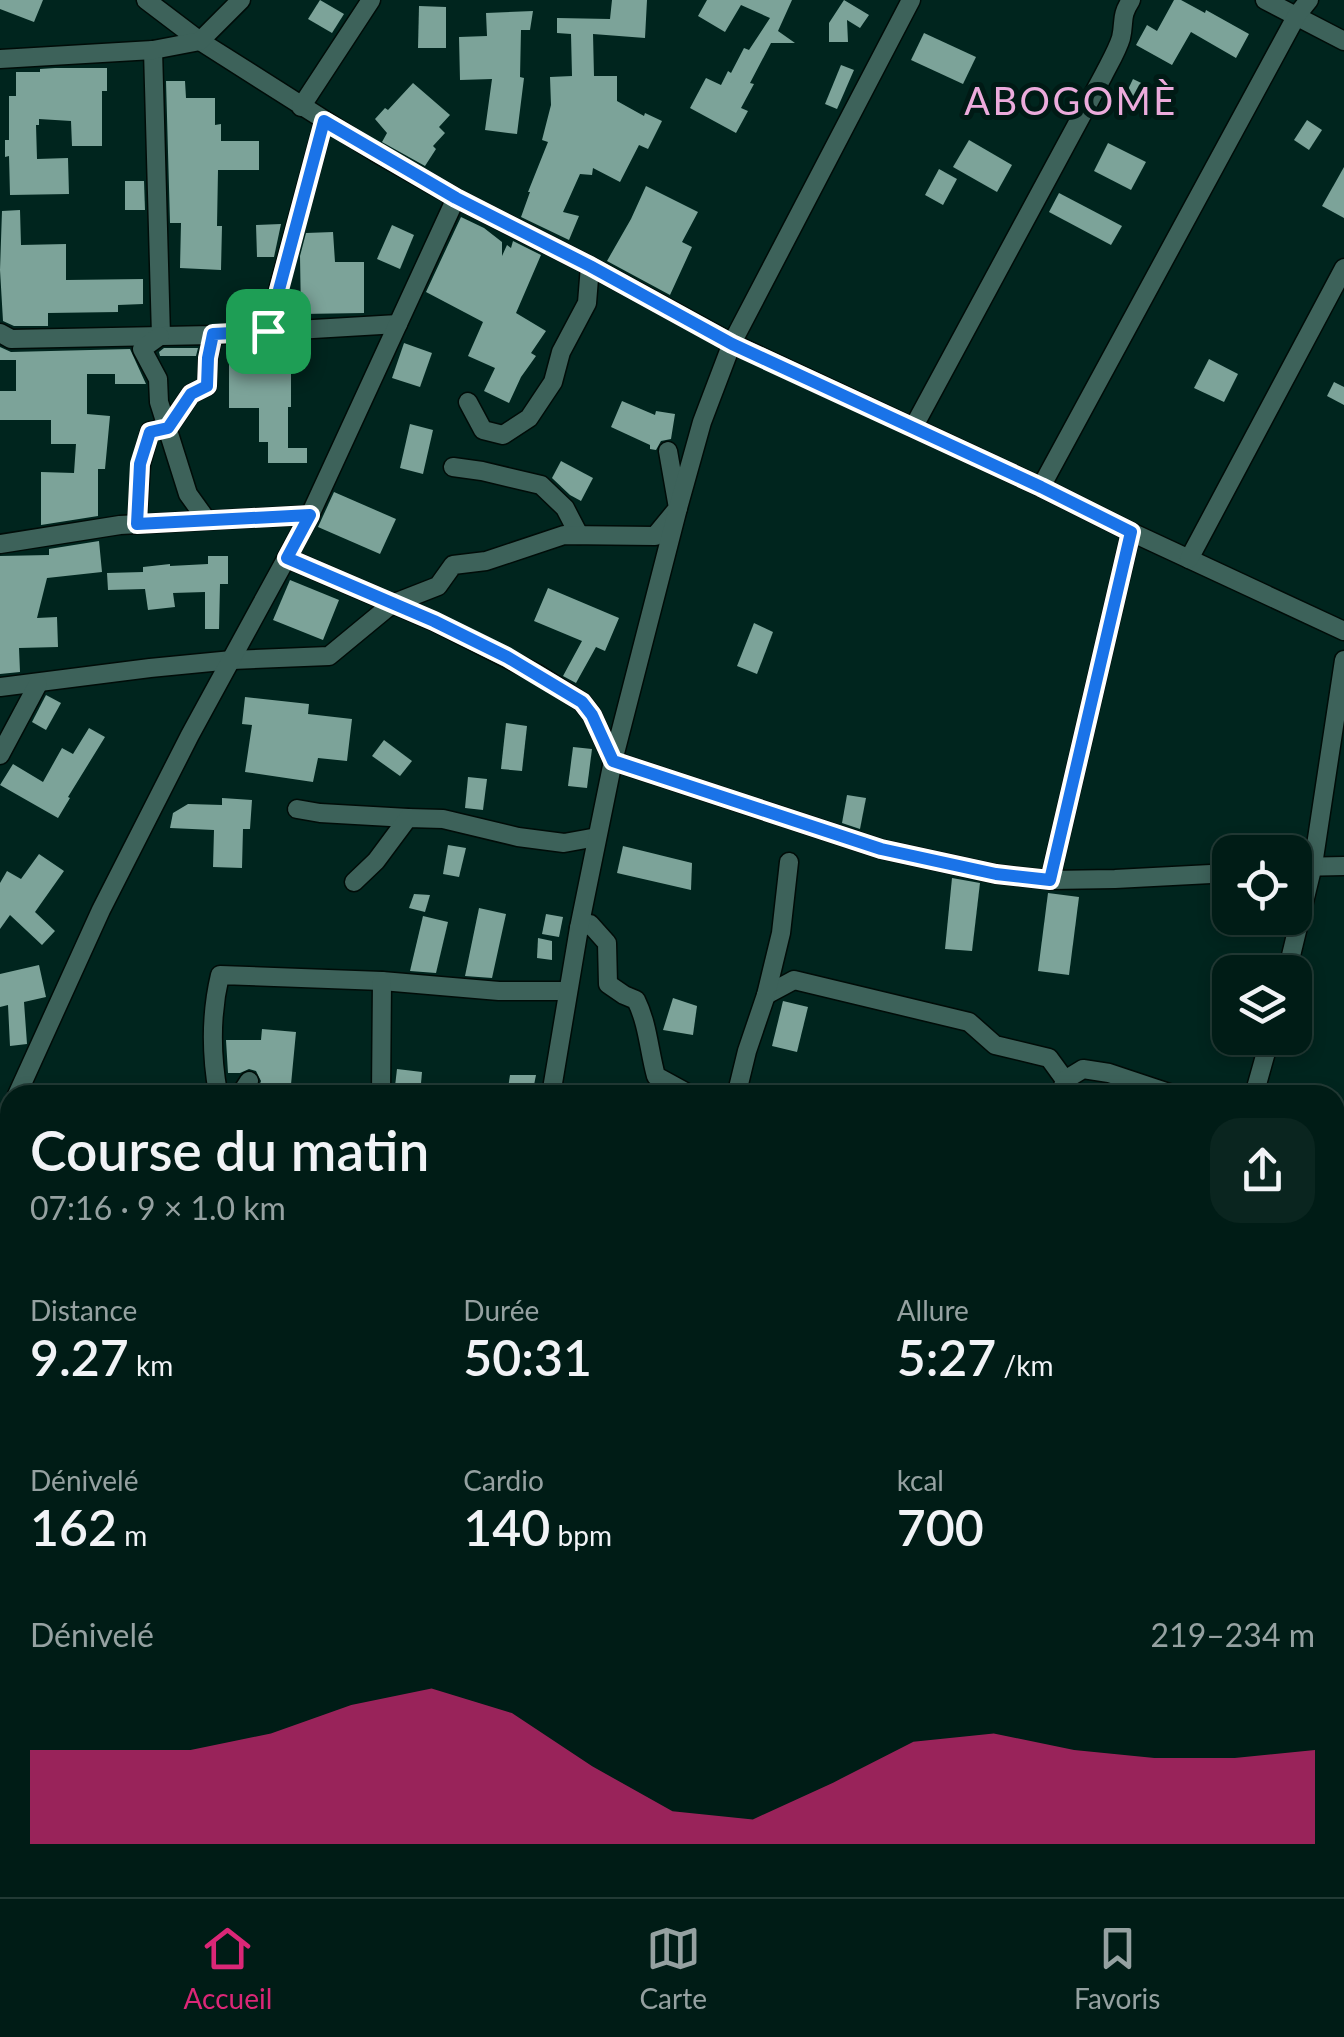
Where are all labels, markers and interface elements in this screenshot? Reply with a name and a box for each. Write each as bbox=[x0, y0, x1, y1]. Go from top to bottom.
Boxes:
district label: ABOGOMÈ bbox=[964, 77, 1178, 123]
pin bbox=[226, 289, 311, 374]
icon: arrive bbox=[241, 304, 296, 359]
map controls bbox=[1212, 835, 1312, 1055]
button: locate bbox=[1212, 835, 1312, 935]
button: layers bbox=[1212, 955, 1312, 1055]
text: Course du matin bbox=[30, 1117, 429, 1183]
button: share bbox=[1210, 1118, 1315, 1223]
text: 07:16 · 9 × 1.0 km bbox=[30, 1188, 286, 1227]
text: Distance bbox=[30, 1293, 137, 1327]
text: Durée bbox=[463, 1293, 539, 1327]
text: Allure bbox=[897, 1293, 969, 1327]
text: 9.27 bbox=[30, 1327, 129, 1387]
text: 50:31 bbox=[463, 1327, 592, 1387]
text: 5:27 bbox=[897, 1327, 996, 1387]
text: km bbox=[129, 1348, 173, 1382]
text: /km bbox=[996, 1348, 1053, 1382]
text: Dénivelé bbox=[30, 1463, 138, 1497]
text: Cardio bbox=[463, 1463, 544, 1497]
text: kcal bbox=[897, 1463, 944, 1497]
text: 162 bbox=[30, 1497, 117, 1557]
text: 140 bbox=[463, 1497, 550, 1557]
text: 700 bbox=[897, 1497, 984, 1557]
text: m bbox=[117, 1518, 147, 1552]
text: bpm bbox=[550, 1518, 612, 1552]
text: Dénivelé bbox=[30, 1615, 154, 1654]
text: 219–234 m bbox=[1151, 1615, 1315, 1654]
tab: Accueil bbox=[184, 1921, 272, 2015]
tab: Carte bbox=[639, 1921, 707, 2015]
tab: Favoris bbox=[1074, 1921, 1160, 2015]

